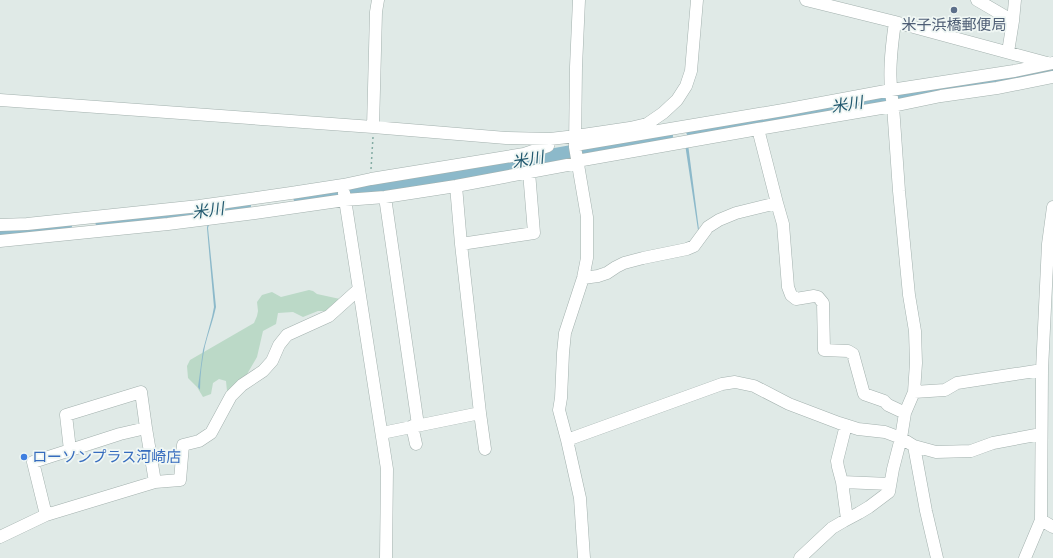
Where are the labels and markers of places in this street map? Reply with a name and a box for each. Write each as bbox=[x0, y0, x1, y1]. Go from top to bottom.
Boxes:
marker: 米子浜橋郵便局 bbox=[949, 5, 959, 15]
place label: 米子浜橋郵便局 bbox=[901, 16, 1007, 34]
place label: ローソンプラス河崎店 bbox=[32, 448, 181, 466]
marker: ローソンプラス河崎店 bbox=[19, 452, 29, 462]

